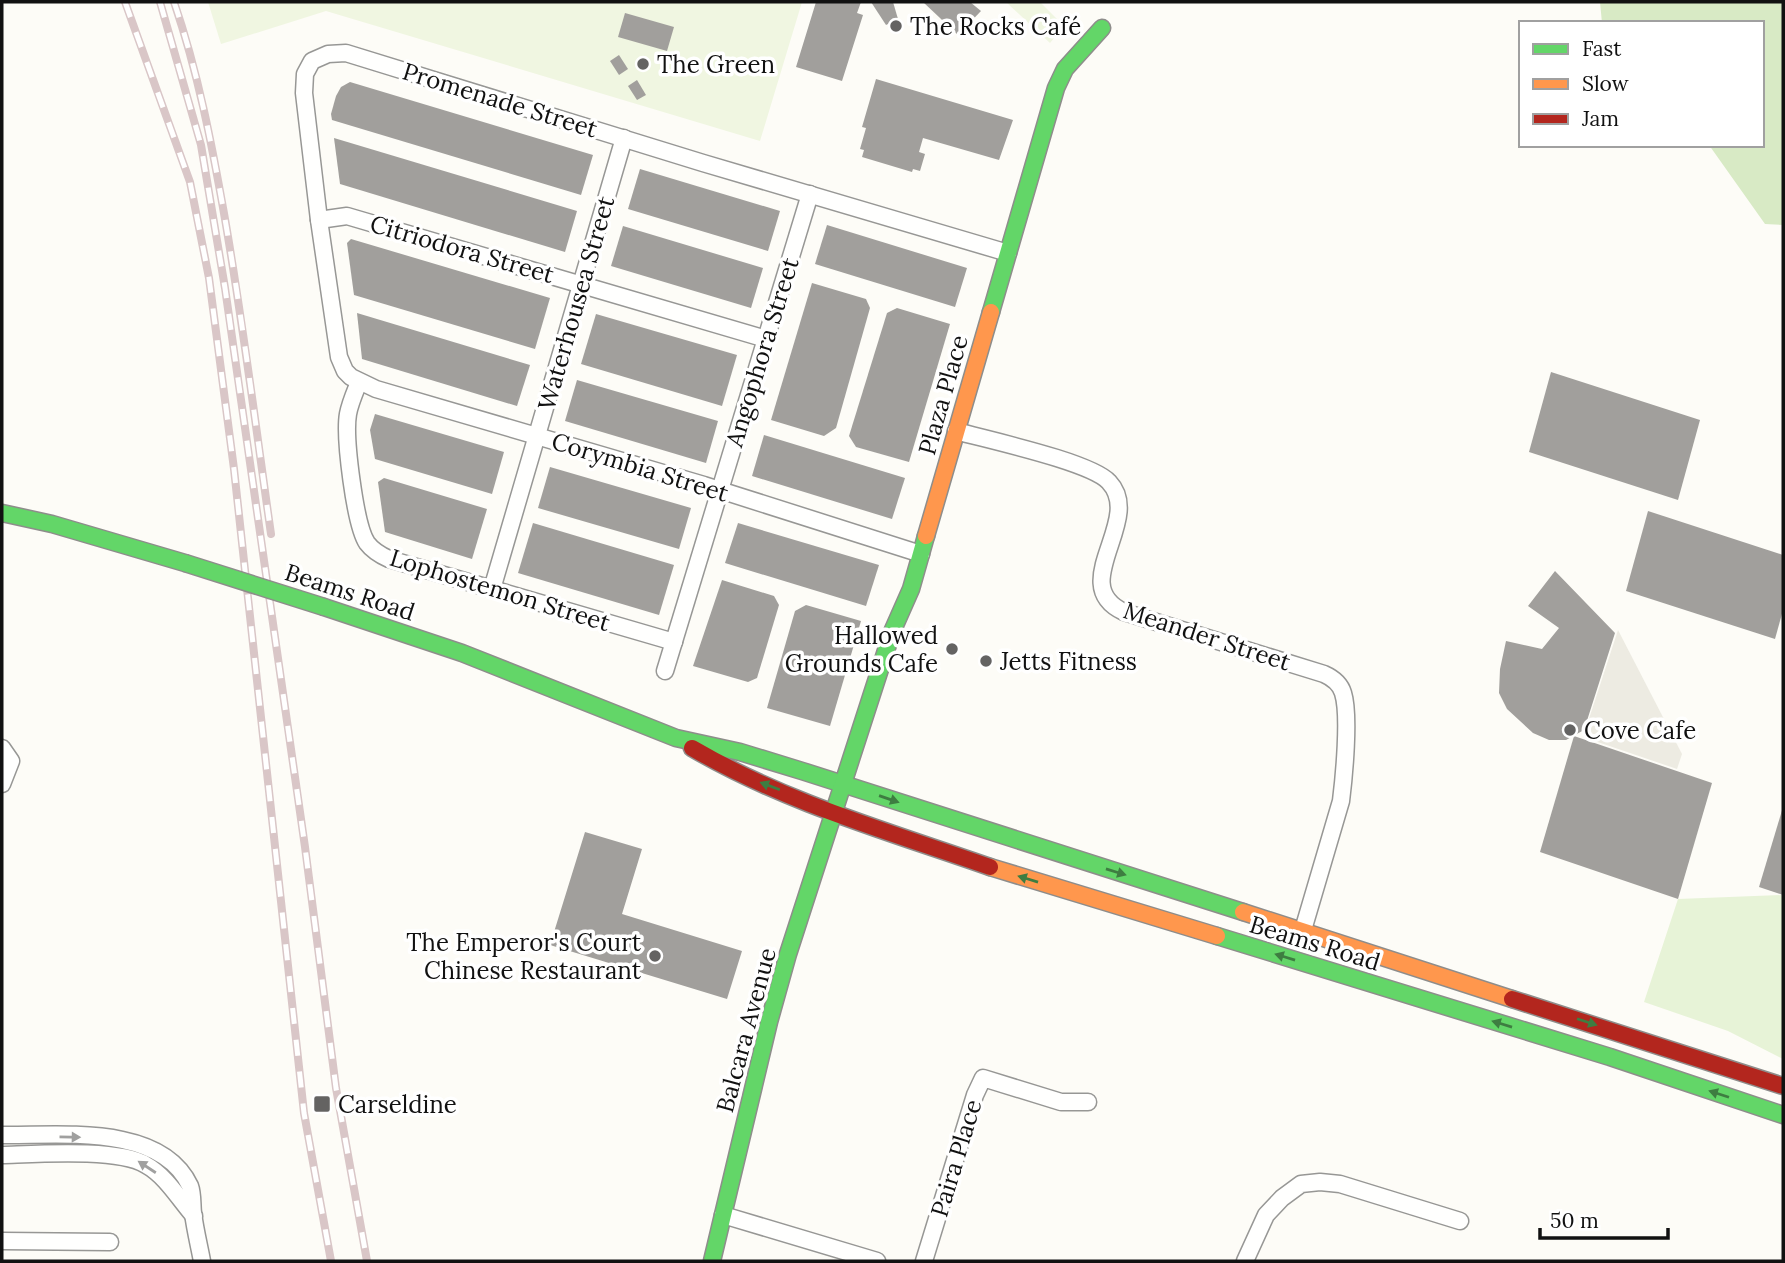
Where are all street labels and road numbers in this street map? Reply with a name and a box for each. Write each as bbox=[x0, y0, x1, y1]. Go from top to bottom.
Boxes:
street label: Promenade Street bbox=[399, 56, 602, 145]
street label: Waterhousea Street bbox=[531, 192, 622, 414]
street label: Citriodora Street bbox=[367, 208, 558, 290]
street label: Angophora Street bbox=[718, 253, 806, 451]
street label: Plaza Place bbox=[911, 331, 975, 459]
street label: Corymbia Street bbox=[548, 425, 733, 509]
street label: Lophostemon Street bbox=[386, 542, 614, 638]
street label: Beams Road bbox=[281, 556, 419, 628]
street label: Meander Street bbox=[1120, 594, 1295, 678]
street label: Beams Road bbox=[1246, 908, 1384, 978]
street label: Balcara Avenue bbox=[709, 944, 783, 1116]
street label: Paira Place bbox=[923, 1095, 989, 1221]

